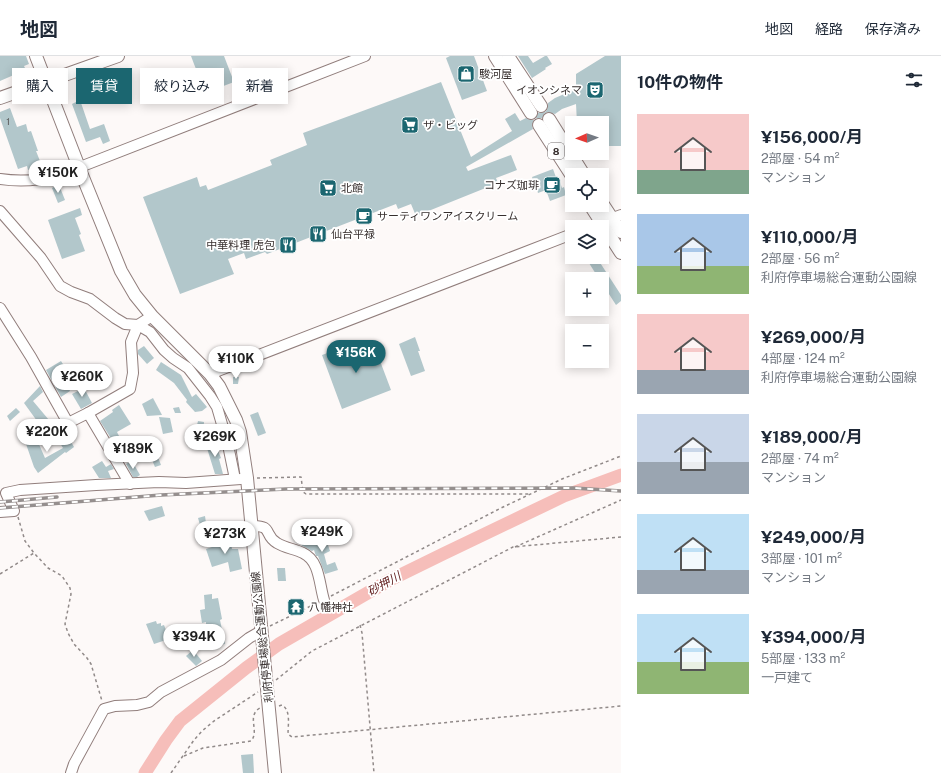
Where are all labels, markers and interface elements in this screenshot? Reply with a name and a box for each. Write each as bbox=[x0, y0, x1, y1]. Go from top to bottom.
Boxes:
text: 地図 bbox=[20, 18, 58, 40]
text: 地図 bbox=[765, 21, 793, 37]
text: 経路 bbox=[815, 21, 843, 37]
text: 保存済み bbox=[865, 21, 921, 37]
shop icon: 駿河屋 bbox=[456, 64, 476, 84]
chip: 購入 bbox=[12, 68, 68, 104]
chip: 賃貸 bbox=[76, 68, 132, 104]
chip: 絞り込み bbox=[140, 68, 224, 104]
chip: 新着 bbox=[232, 68, 288, 104]
place label: 駿河屋 bbox=[479, 68, 512, 80]
icon: filters bbox=[903, 69, 925, 91]
text: 10件の物件 bbox=[637, 72, 723, 92]
theatre icon: イオンシネマ bbox=[585, 80, 605, 100]
place label: イオンシネマ bbox=[516, 84, 582, 96]
supermarket icon: ザ・ビッグ bbox=[400, 115, 420, 135]
house number: 1 bbox=[6, 116, 10, 127]
north arrow bbox=[565, 116, 609, 160]
map controls bbox=[565, 116, 609, 368]
place label: ザ・ビッグ bbox=[423, 119, 478, 131]
text: ¥156,000/月 bbox=[761, 127, 863, 147]
icon: home bbox=[669, 130, 717, 178]
road number: 8 bbox=[548, 143, 564, 159]
text: 2部屋 · 54 m² bbox=[761, 151, 840, 166]
pin: ¥150K bbox=[30, 160, 86, 194]
text: ¥150K bbox=[38, 165, 78, 180]
button: locate bbox=[565, 168, 609, 212]
text: マンション bbox=[761, 170, 826, 185]
cafe icon: コナズ珈琲 bbox=[542, 175, 562, 195]
supermarket icon: 北館 bbox=[318, 178, 338, 198]
place label: コナズ珈琲 bbox=[484, 179, 539, 191]
place label: 北館 bbox=[341, 182, 363, 194]
cafe icon: サーティワンアイスクリーム bbox=[354, 206, 374, 226]
place label: サーティワンアイスクリーム bbox=[377, 210, 518, 222]
button: layers bbox=[565, 220, 609, 264]
restaurant icon: 仙台平禄 bbox=[308, 224, 328, 244]
text: ¥110,000/月 bbox=[761, 227, 859, 247]
place label: 仙台平禄 bbox=[331, 228, 375, 240]
icon: home bbox=[669, 230, 717, 278]
restaurant icon: 中華料理 虎包 bbox=[278, 235, 298, 255]
place label: 中華料理 虎包 bbox=[206, 239, 275, 251]
text: 2部屋 · 56 m² bbox=[761, 251, 840, 266]
text: 利府停車場総合運動公園線 bbox=[761, 270, 917, 285]
button: + bbox=[565, 272, 609, 316]
button: − bbox=[565, 324, 609, 368]
text: ¥269,000/月 bbox=[761, 327, 866, 347]
icon: home bbox=[669, 330, 717, 378]
pin: ¥156K bbox=[328, 340, 384, 374]
text: ¥156K bbox=[336, 345, 376, 360]
pin: ¥110K bbox=[208, 346, 264, 380]
text: ¥110K bbox=[217, 351, 255, 366]
text: 4部屋 · 124 m² bbox=[761, 351, 845, 366]
pin: ¥260K bbox=[54, 364, 110, 398]
text: ¥260K bbox=[60, 369, 104, 384]
text: 利府停車場総合運動公園線 bbox=[761, 370, 917, 385]
pin: ¥220K bbox=[19, 419, 75, 453]
text: ¥220K bbox=[26, 424, 68, 439]
pin: ¥269K bbox=[187, 424, 243, 458]
text: ¥189,000/月 bbox=[761, 427, 863, 447]
text: ¥269K bbox=[193, 429, 237, 444]
icon: home bbox=[669, 430, 717, 478]
pin: ¥189K bbox=[105, 436, 161, 470]
text: ¥189K bbox=[113, 441, 153, 456]
text: 2部屋 · 74 m² bbox=[761, 451, 839, 466]
text: マンション bbox=[761, 470, 826, 485]
pin: ¥249K bbox=[294, 519, 350, 553]
pin: ¥273K bbox=[197, 521, 253, 555]
text: ¥249K bbox=[300, 524, 344, 539]
text: ¥273K bbox=[204, 526, 246, 541]
text: ¥249,000/月 bbox=[761, 527, 866, 547]
icon: home bbox=[669, 530, 717, 578]
text: 3部屋 · 101 m² bbox=[761, 551, 842, 566]
water label: 砂押川 bbox=[365, 568, 405, 599]
text: マンション bbox=[761, 570, 826, 585]
street label: 利府停車場総合運動公園線 bbox=[249, 571, 275, 703]
temple icon: 八幡神社 bbox=[286, 597, 306, 617]
place label: 八幡神社 bbox=[309, 601, 353, 613]
pin: ¥394K bbox=[166, 624, 222, 658]
text: ¥394,000/月 bbox=[761, 627, 867, 647]
text: ¥394K bbox=[172, 629, 216, 644]
icon: home bbox=[669, 630, 717, 678]
text: 5部屋 · 133 m² bbox=[761, 651, 845, 666]
text: 一戸建て bbox=[761, 670, 813, 685]

